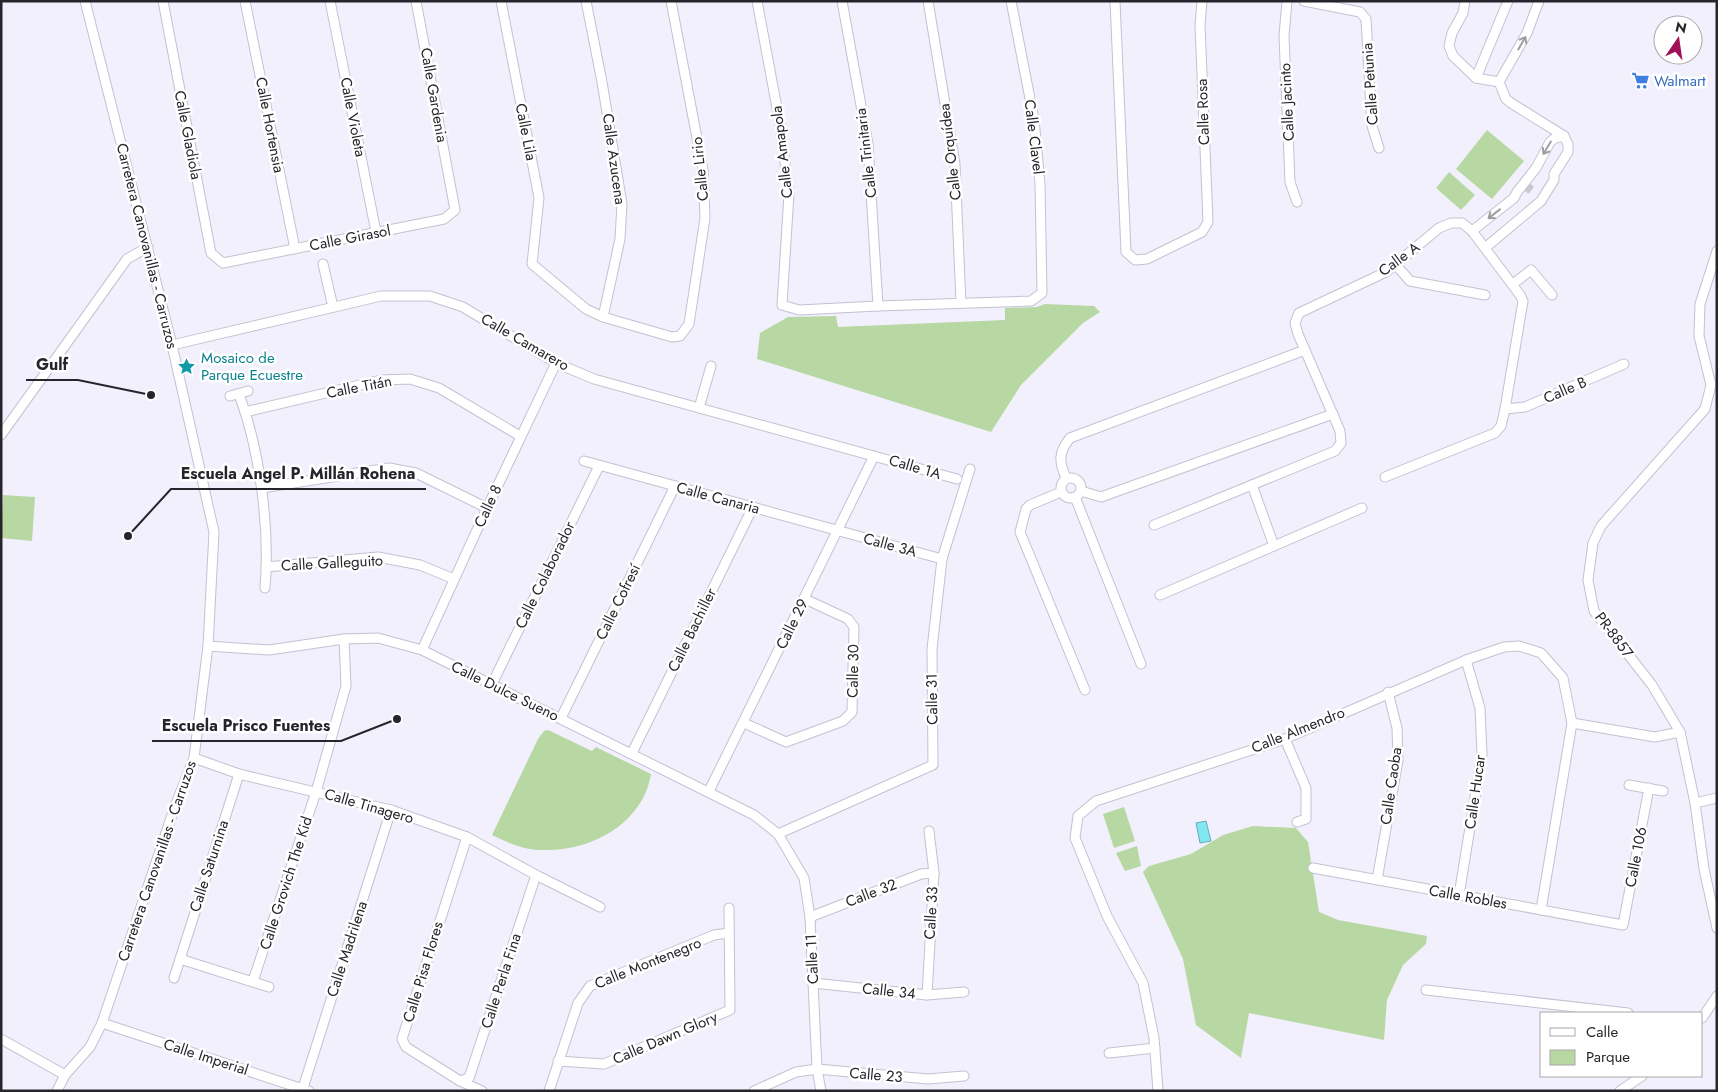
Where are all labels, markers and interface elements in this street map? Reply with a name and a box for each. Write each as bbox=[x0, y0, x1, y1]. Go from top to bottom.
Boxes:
north arrow bbox=[1653, 15, 1703, 65]
text: N bbox=[1673, 16, 1689, 38]
one-way arrow bbox=[1517, 36, 1527, 50]
street label: Calle Petunia bbox=[1356, 42, 1384, 126]
street label: Calle Gardenia bbox=[415, 46, 453, 144]
street label: Calle Jacinto bbox=[1274, 62, 1300, 142]
place label: Walmart bbox=[1654, 70, 1706, 92]
supermarket icon: Walmart bbox=[1630, 71, 1650, 91]
street label: Calle Hortensia bbox=[250, 75, 290, 175]
street label: Calle Violeta bbox=[335, 75, 371, 159]
street label: Calle Rosa bbox=[1191, 78, 1215, 146]
street label: Calle Gladiola bbox=[169, 89, 207, 181]
street label: Calle Clavel bbox=[1019, 98, 1049, 176]
street label: Calle Lila bbox=[510, 101, 542, 163]
street label: Calle Orquídea bbox=[933, 102, 967, 202]
street label: Calle Amapola bbox=[765, 105, 799, 199]
street label: Calle Trinitaria bbox=[850, 107, 882, 199]
street label: Calle Azucena bbox=[597, 112, 631, 206]
street label: Calle Lirio bbox=[686, 136, 714, 202]
one-way arrow bbox=[1541, 140, 1551, 154]
street label: Carretera Canovanillas - Carruzos bbox=[111, 141, 183, 351]
one-way arrow bbox=[1488, 208, 1501, 219]
street label: Calle Girasol bbox=[308, 219, 392, 257]
street label: Calle A bbox=[1374, 236, 1424, 282]
street label: Calle Camarero bbox=[477, 308, 573, 376]
place label: Mosaico de Parque Ecuestre bbox=[201, 347, 303, 386]
callout: Gulf bbox=[26, 349, 78, 380]
text: Gulf bbox=[36, 353, 70, 376]
place icon: Mosaico de Parque Ecuestre bbox=[177, 357, 197, 377]
street label: Calle Titán bbox=[324, 370, 394, 404]
street label: Calle B bbox=[1540, 371, 1590, 409]
street label: Calle 1A bbox=[886, 449, 944, 485]
callout: Escuela Angel P. Millán Rohena bbox=[171, 458, 426, 489]
text: Escuela Angel P. Millán Rohena bbox=[181, 462, 415, 485]
street label: Calle Canaria bbox=[674, 476, 762, 520]
street label: Calle 8 bbox=[469, 481, 507, 531]
street label: Calle Colaborador bbox=[510, 517, 581, 632]
street label: Calle 3A bbox=[861, 527, 919, 563]
street label: Calle Galleguito bbox=[280, 549, 384, 577]
street label: Calle Cofresí bbox=[590, 559, 646, 644]
street label: Calle Bachiller bbox=[662, 584, 722, 676]
street label: Calle 29 bbox=[770, 595, 814, 653]
street label: PR-8857 bbox=[1589, 607, 1639, 663]
street label: Calle 30 bbox=[842, 644, 864, 698]
street label: Calle Dulce Sueno bbox=[447, 655, 563, 727]
street label: Calle 31 bbox=[921, 673, 943, 725]
street label: Calle Almendro bbox=[1248, 701, 1348, 759]
callout: Escuela Prisco Fuentes bbox=[152, 710, 341, 741]
text: Escuela Prisco Fuentes bbox=[162, 714, 330, 737]
street label: Calle Caoba bbox=[1375, 746, 1407, 826]
street label: Calle Hucar bbox=[1459, 753, 1491, 831]
street label: Carretera Canovanillas - Carruzos bbox=[112, 758, 202, 964]
street label: Calle Tinagero bbox=[322, 783, 416, 829]
street label: Calle Grovich The Kid bbox=[254, 813, 318, 953]
street label: Calle Saturnina bbox=[184, 817, 234, 915]
street label: Calle 106 bbox=[1619, 825, 1653, 889]
street label: Calle 32 bbox=[842, 873, 900, 913]
street label: Calle Robles bbox=[1427, 879, 1509, 915]
street label: Calle 33 bbox=[919, 886, 943, 940]
street label: Calle Madrilena bbox=[321, 898, 373, 1000]
street label: Calle Pisa Flores bbox=[397, 919, 449, 1025]
street label: Calle Perla Fina bbox=[475, 931, 527, 1031]
street label: Calle Montenegro bbox=[591, 932, 705, 994]
street label: Calle 11 bbox=[800, 933, 824, 985]
street label: Calle 34 bbox=[861, 977, 917, 1005]
street label: Calle Dawn Glory bbox=[609, 1006, 721, 1070]
legend bbox=[1540, 1012, 1703, 1077]
text: Calle bbox=[1586, 1021, 1618, 1043]
street label: Calle Imperial bbox=[161, 1033, 251, 1081]
text: Parque bbox=[1586, 1046, 1630, 1068]
street label: Calle 23 bbox=[848, 1062, 904, 1088]

